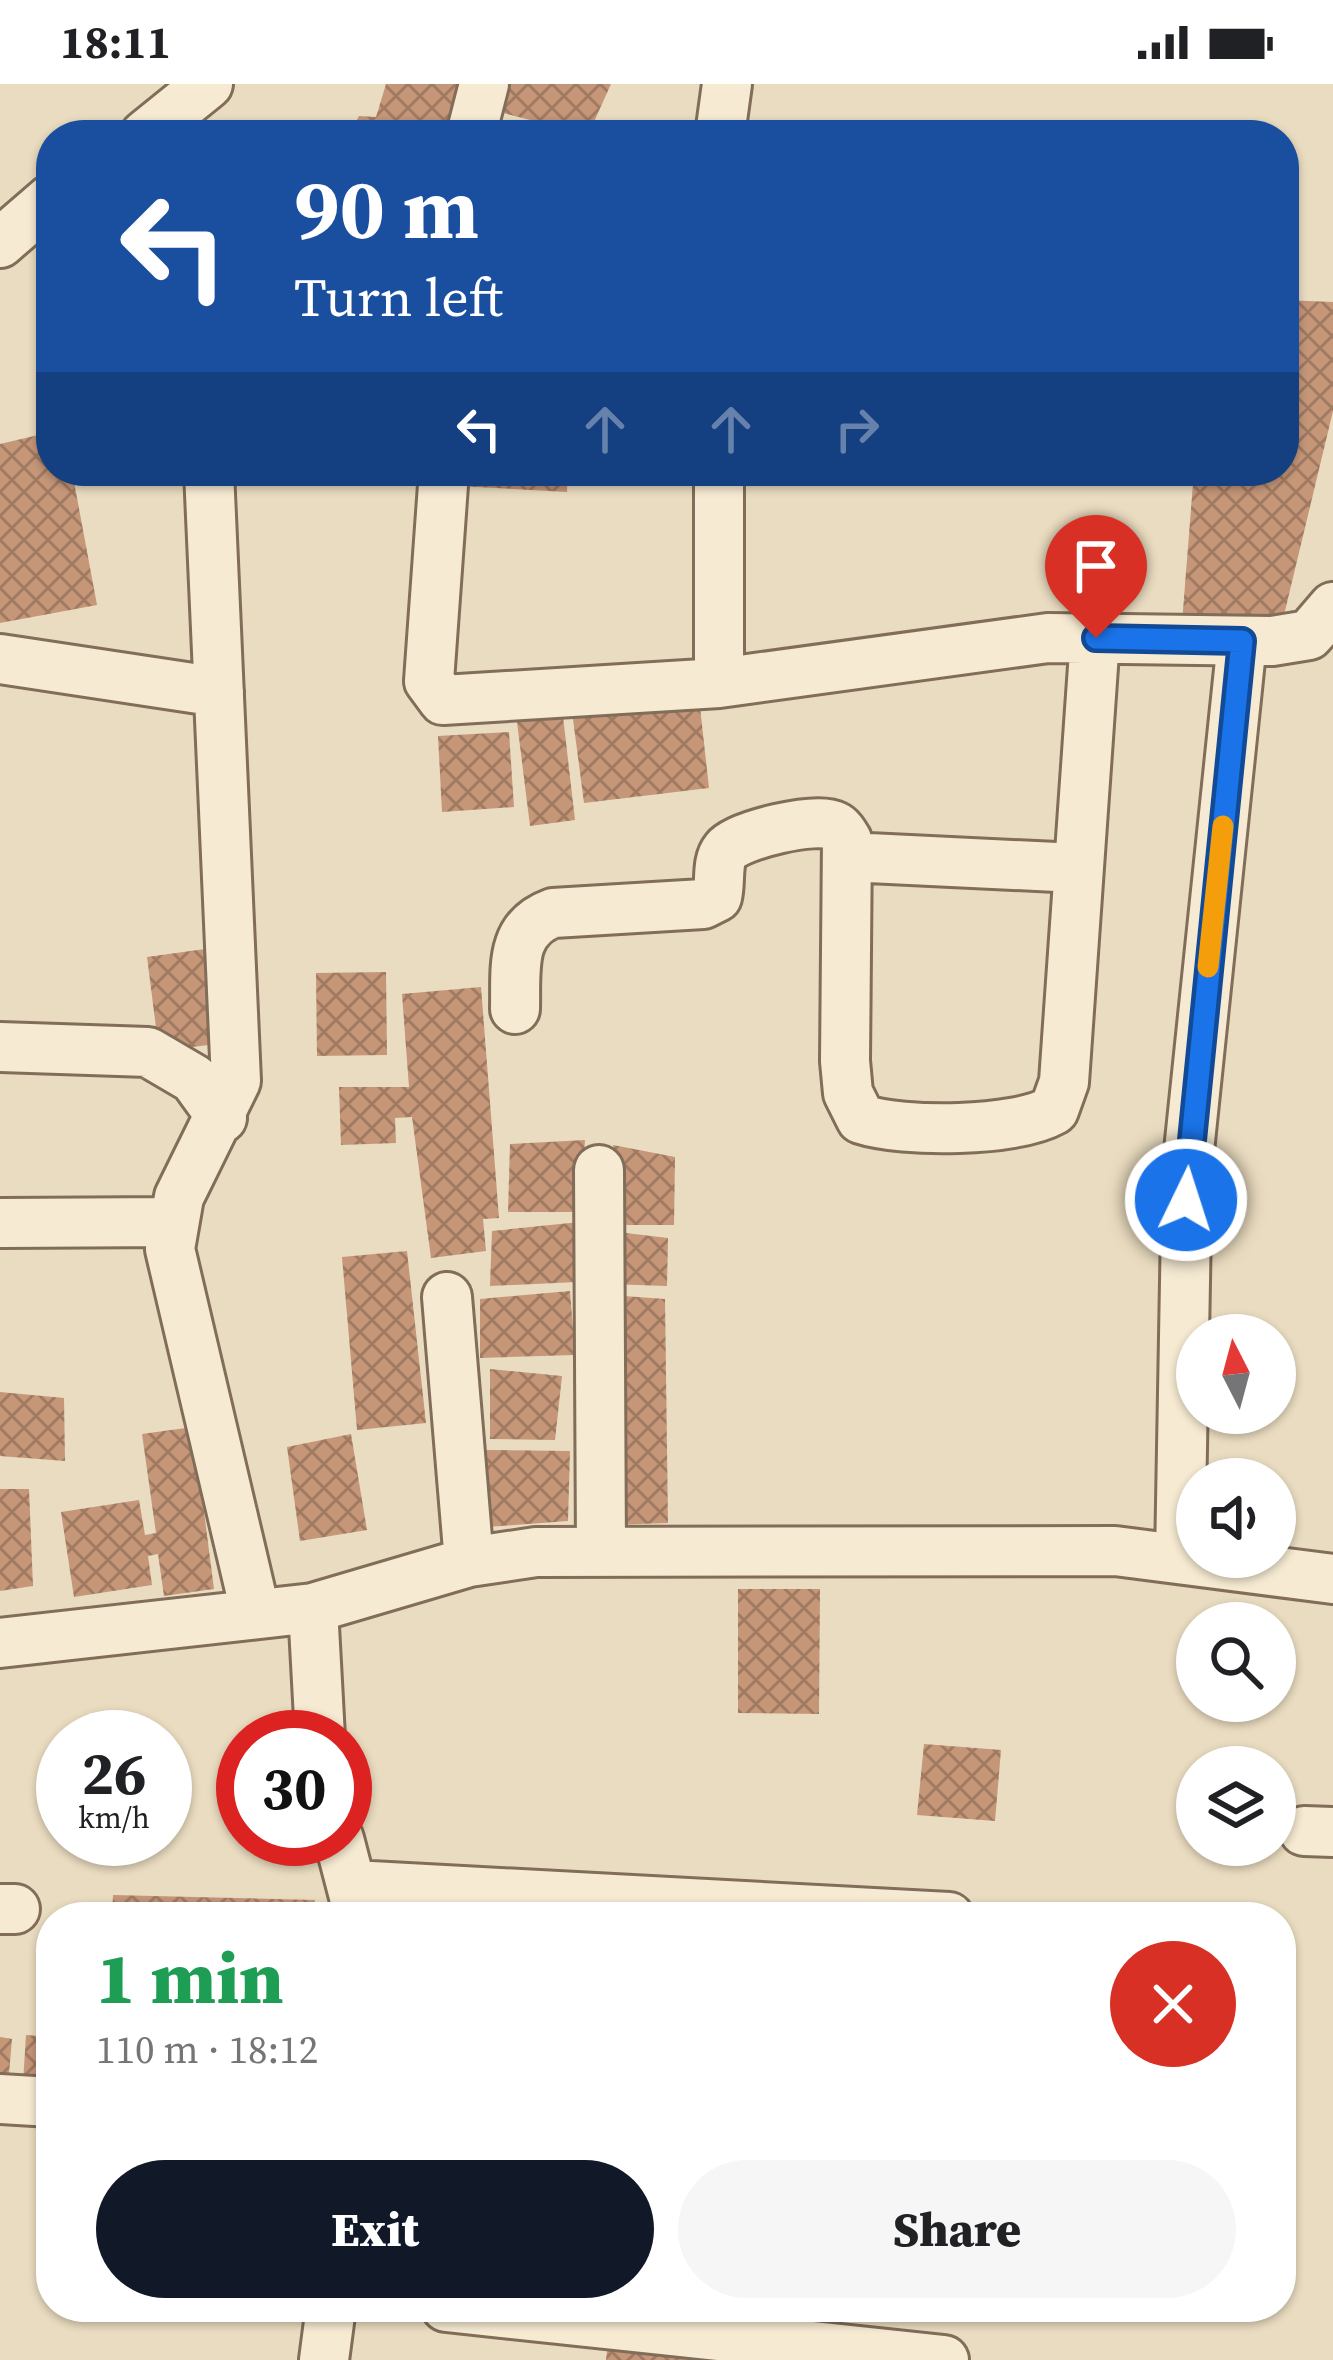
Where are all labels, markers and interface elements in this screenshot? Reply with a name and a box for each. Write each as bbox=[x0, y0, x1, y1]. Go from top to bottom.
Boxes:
text: 18:11 bbox=[60, 11, 171, 73]
text: 90 m bbox=[294, 151, 479, 266]
icon: left bbox=[96, 168, 252, 324]
text: Turn left bbox=[294, 260, 503, 334]
icon: left bbox=[446, 396, 512, 462]
icon: ahead bbox=[572, 396, 638, 462]
icon: ahead bbox=[698, 396, 764, 462]
icon: right bbox=[824, 396, 890, 462]
pin bbox=[1045, 515, 1147, 638]
icon: arrive bbox=[1063, 533, 1129, 599]
position arrow bbox=[1123, 1137, 1249, 1263]
north arrow bbox=[1176, 1314, 1296, 1434]
map controls bbox=[1176, 1314, 1296, 1866]
button: sound bbox=[1176, 1458, 1296, 1578]
button: search bbox=[1176, 1602, 1296, 1722]
speed limit sign: 30 bbox=[216, 1710, 372, 1866]
text: 26 bbox=[81, 1732, 147, 1814]
button: layers bbox=[1176, 1746, 1296, 1866]
text: km/h bbox=[78, 1797, 150, 1838]
text: 1 min bbox=[96, 1928, 284, 2027]
button: close bbox=[1110, 1941, 1236, 2067]
text: 110 m · 18:12 bbox=[96, 2023, 318, 2076]
button: Exit bbox=[96, 2160, 654, 2298]
button: Share bbox=[678, 2160, 1236, 2298]

